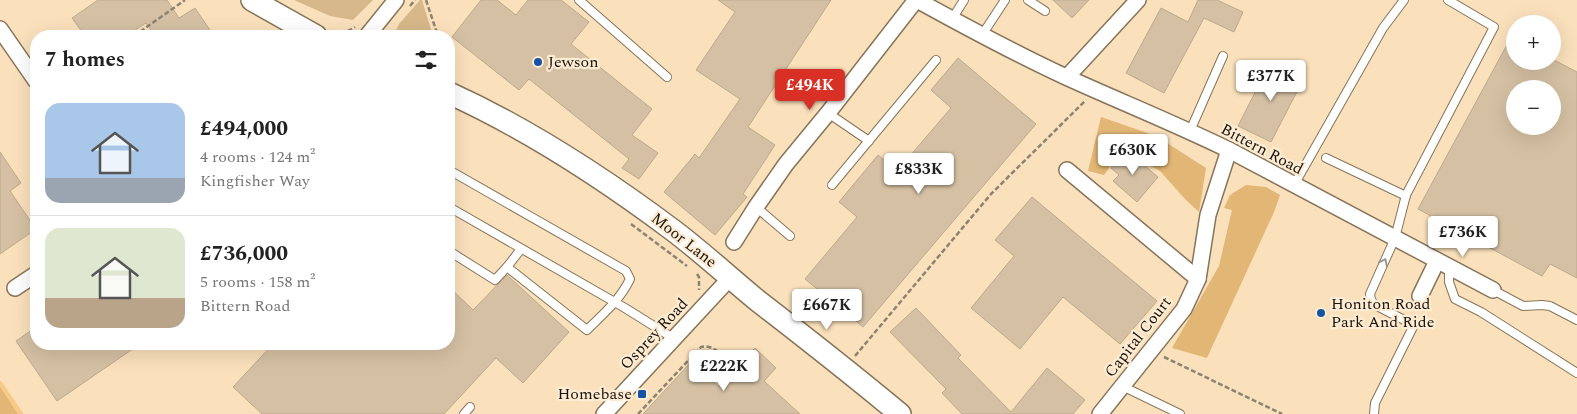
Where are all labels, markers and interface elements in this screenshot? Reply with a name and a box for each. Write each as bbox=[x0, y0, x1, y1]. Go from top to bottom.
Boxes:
map controls bbox=[1506, 15, 1561, 135]
button: + bbox=[1506, 15, 1561, 70]
text: 7 homes bbox=[45, 44, 125, 76]
icon: filters bbox=[412, 46, 440, 74]
place label: Jewson bbox=[548, 50, 599, 74]
marker: Jewson bbox=[532, 56, 544, 68]
pin: £377K bbox=[1236, 59, 1306, 102]
text: £377K bbox=[1247, 64, 1295, 88]
pin: £494K bbox=[775, 68, 845, 111]
text: £494K bbox=[786, 73, 834, 97]
button: − bbox=[1506, 80, 1561, 135]
text: £494,000 bbox=[200, 113, 288, 145]
street label: Bittern Road bbox=[1216, 117, 1308, 181]
icon: home bbox=[85, 123, 145, 183]
pin: £630K bbox=[1098, 134, 1168, 176]
text: £630K bbox=[1109, 138, 1157, 162]
text: 4 rooms · 124 m² bbox=[200, 145, 315, 169]
pin: £833K bbox=[884, 152, 954, 195]
text: £833K bbox=[895, 157, 943, 181]
text: Kingfisher Way bbox=[200, 169, 310, 193]
street label: Moor Lane bbox=[646, 207, 722, 273]
pin: £736K bbox=[1428, 216, 1498, 258]
text: £736K bbox=[1439, 220, 1487, 244]
text: £736,000 bbox=[200, 238, 288, 270]
icon: home bbox=[85, 248, 145, 308]
one-way arrow bbox=[1378, 259, 1388, 268]
text: 5 rooms · 158 m² bbox=[200, 270, 315, 294]
pin: £667K bbox=[792, 288, 862, 331]
street label: Capital Court bbox=[1099, 291, 1177, 383]
place label: Honiton Road Park And Ride bbox=[1331, 292, 1435, 334]
street label: Osprey Road bbox=[614, 293, 694, 375]
text: £667K bbox=[803, 293, 851, 317]
text: Bittern Road bbox=[200, 294, 290, 318]
marker: Honiton Road Park And Ride bbox=[1315, 307, 1327, 319]
pin: £222K bbox=[689, 350, 759, 392]
text: £222K bbox=[700, 354, 748, 378]
place label: Homebase bbox=[557, 382, 632, 406]
marker: Homebase bbox=[636, 388, 648, 400]

